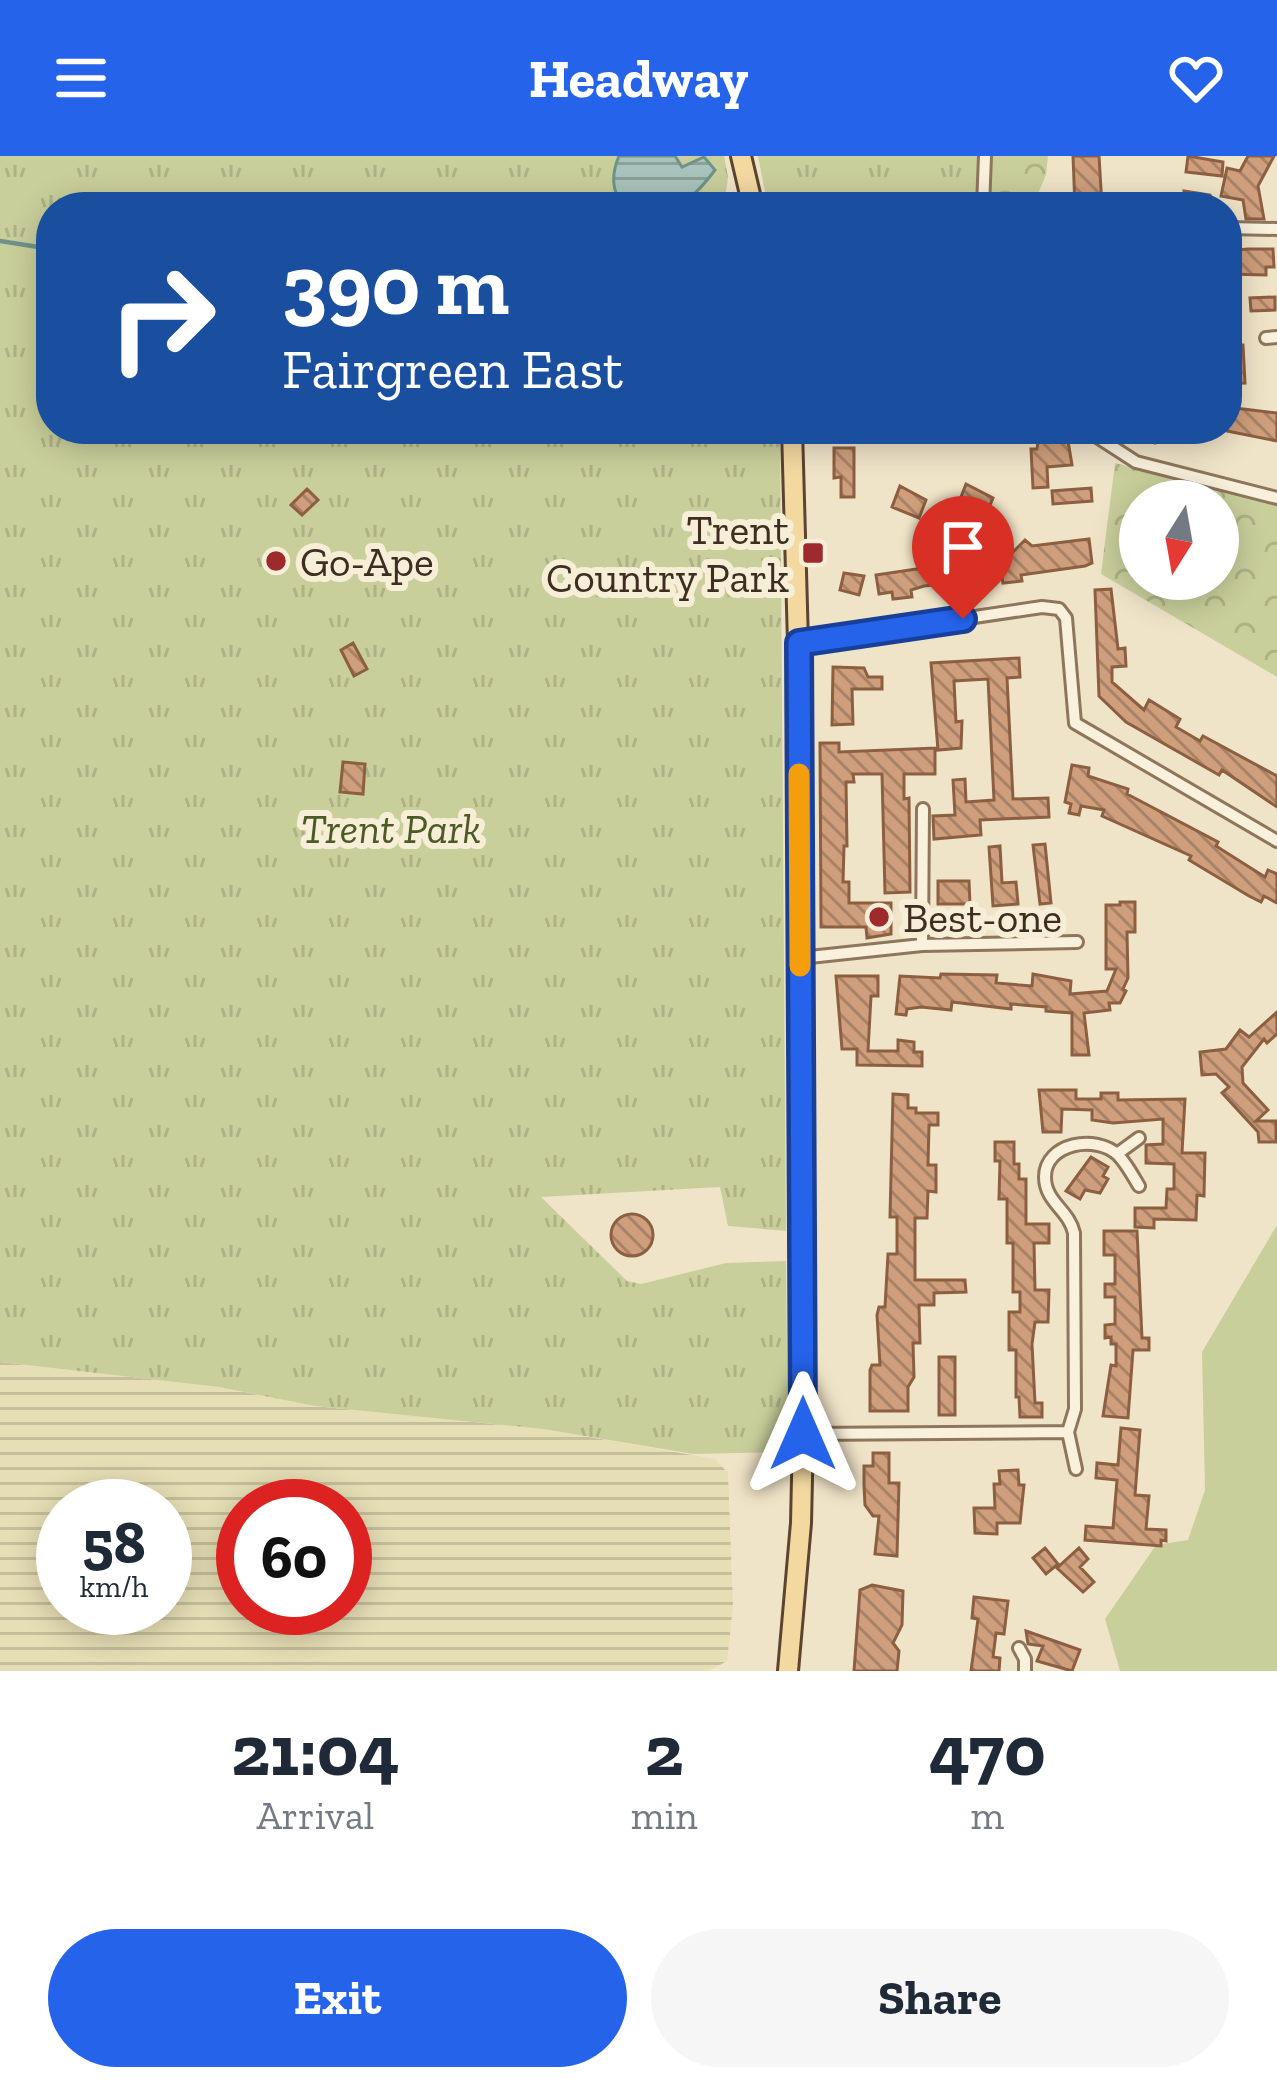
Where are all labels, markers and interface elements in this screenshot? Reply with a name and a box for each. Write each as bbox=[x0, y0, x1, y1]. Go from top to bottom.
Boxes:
icon: menu bbox=[48, 45, 114, 111]
icon: heart bbox=[1163, 45, 1229, 111]
text: Headway bbox=[529, 46, 748, 111]
text: 390 m bbox=[282, 235, 509, 336]
icon: right bbox=[84, 240, 240, 396]
text: Fairgreen East bbox=[282, 337, 623, 402]
north arrow bbox=[1119, 480, 1239, 600]
map controls bbox=[1119, 480, 1239, 600]
pin bbox=[912, 496, 1014, 619]
place label: Trent Country Park bbox=[546, 504, 789, 603]
icon: arrive bbox=[930, 514, 996, 580]
place label: Go-Ape bbox=[300, 536, 434, 587]
marker: Trent Country Park bbox=[800, 540, 826, 566]
marker: Go-Ape bbox=[263, 548, 289, 574]
park label: Trent Park bbox=[301, 803, 481, 854]
place label: Best-one bbox=[903, 892, 1062, 943]
marker: Best-one bbox=[866, 904, 892, 930]
position arrow bbox=[740, 1371, 866, 1497]
speed limit sign: 60 bbox=[216, 1479, 372, 1635]
text: 58 bbox=[82, 1506, 146, 1578]
text: km/h bbox=[80, 1569, 148, 1605]
text: 21:04 bbox=[231, 1707, 399, 1793]
text: 2 bbox=[645, 1707, 684, 1793]
text: 470 bbox=[929, 1707, 1046, 1793]
text: Arrival bbox=[257, 1792, 374, 1839]
text: min bbox=[631, 1792, 698, 1839]
text: m bbox=[970, 1792, 1004, 1839]
button: Exit bbox=[48, 1929, 627, 2067]
button: Share bbox=[651, 1929, 1229, 2067]

